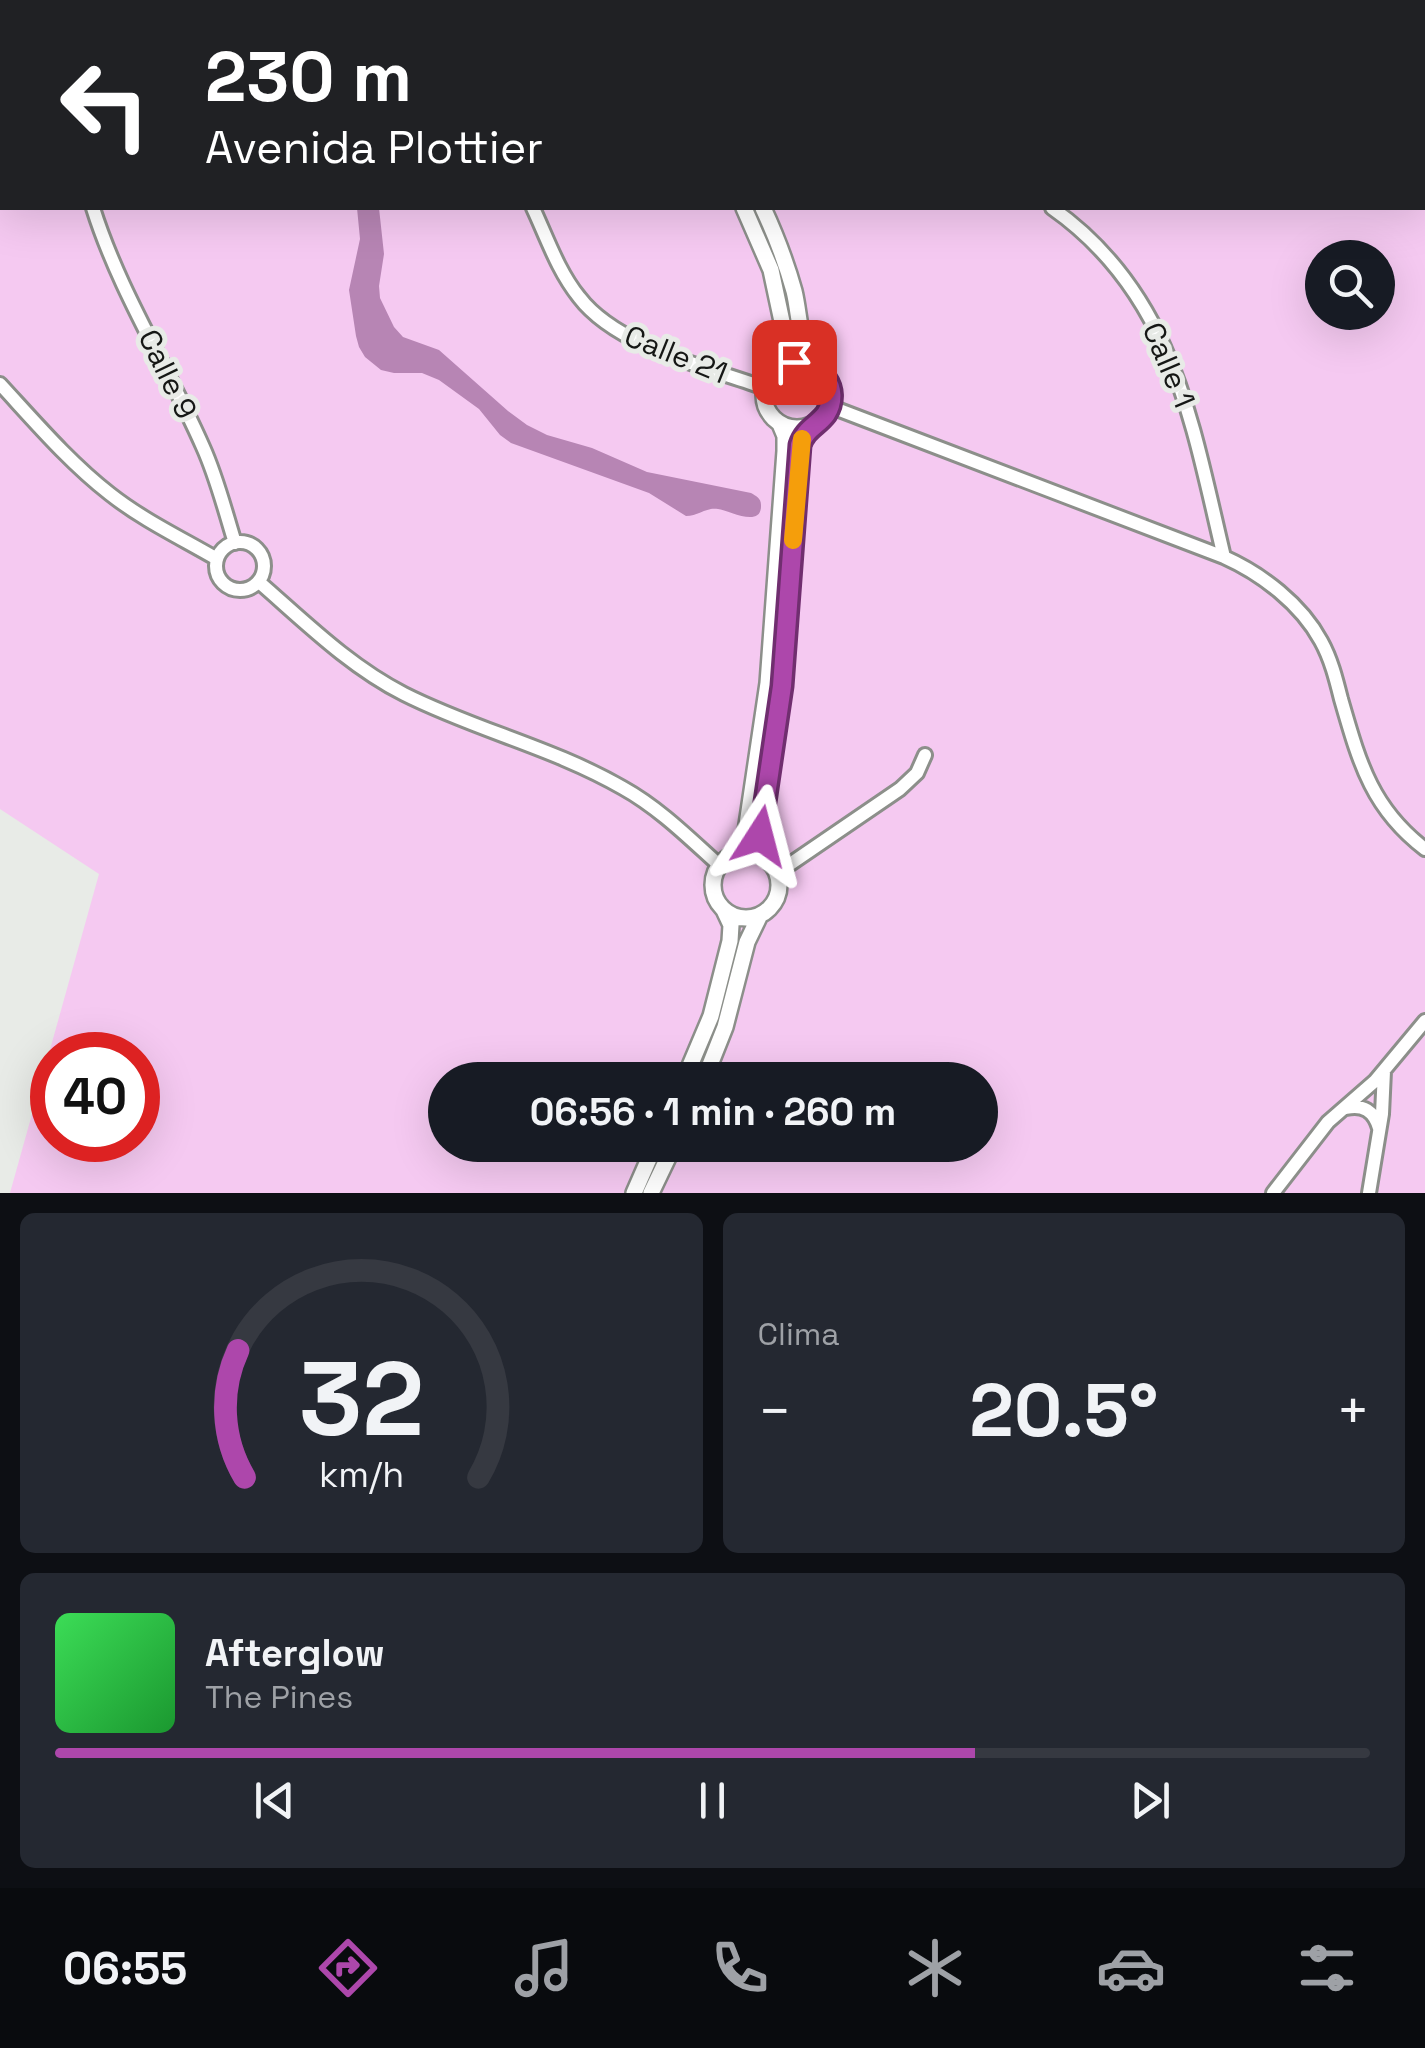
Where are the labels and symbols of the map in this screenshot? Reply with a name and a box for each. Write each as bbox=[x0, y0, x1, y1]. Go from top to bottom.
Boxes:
street label: Calle 21 bbox=[619, 316, 733, 392]
street label: Calle 1 bbox=[1134, 316, 1204, 414]
pin bbox=[752, 320, 837, 405]
street label: Calle 9 bbox=[130, 323, 206, 425]
position arrow bbox=[708, 784, 812, 888]
speed limit sign: 40 bbox=[30, 1032, 160, 1162]

